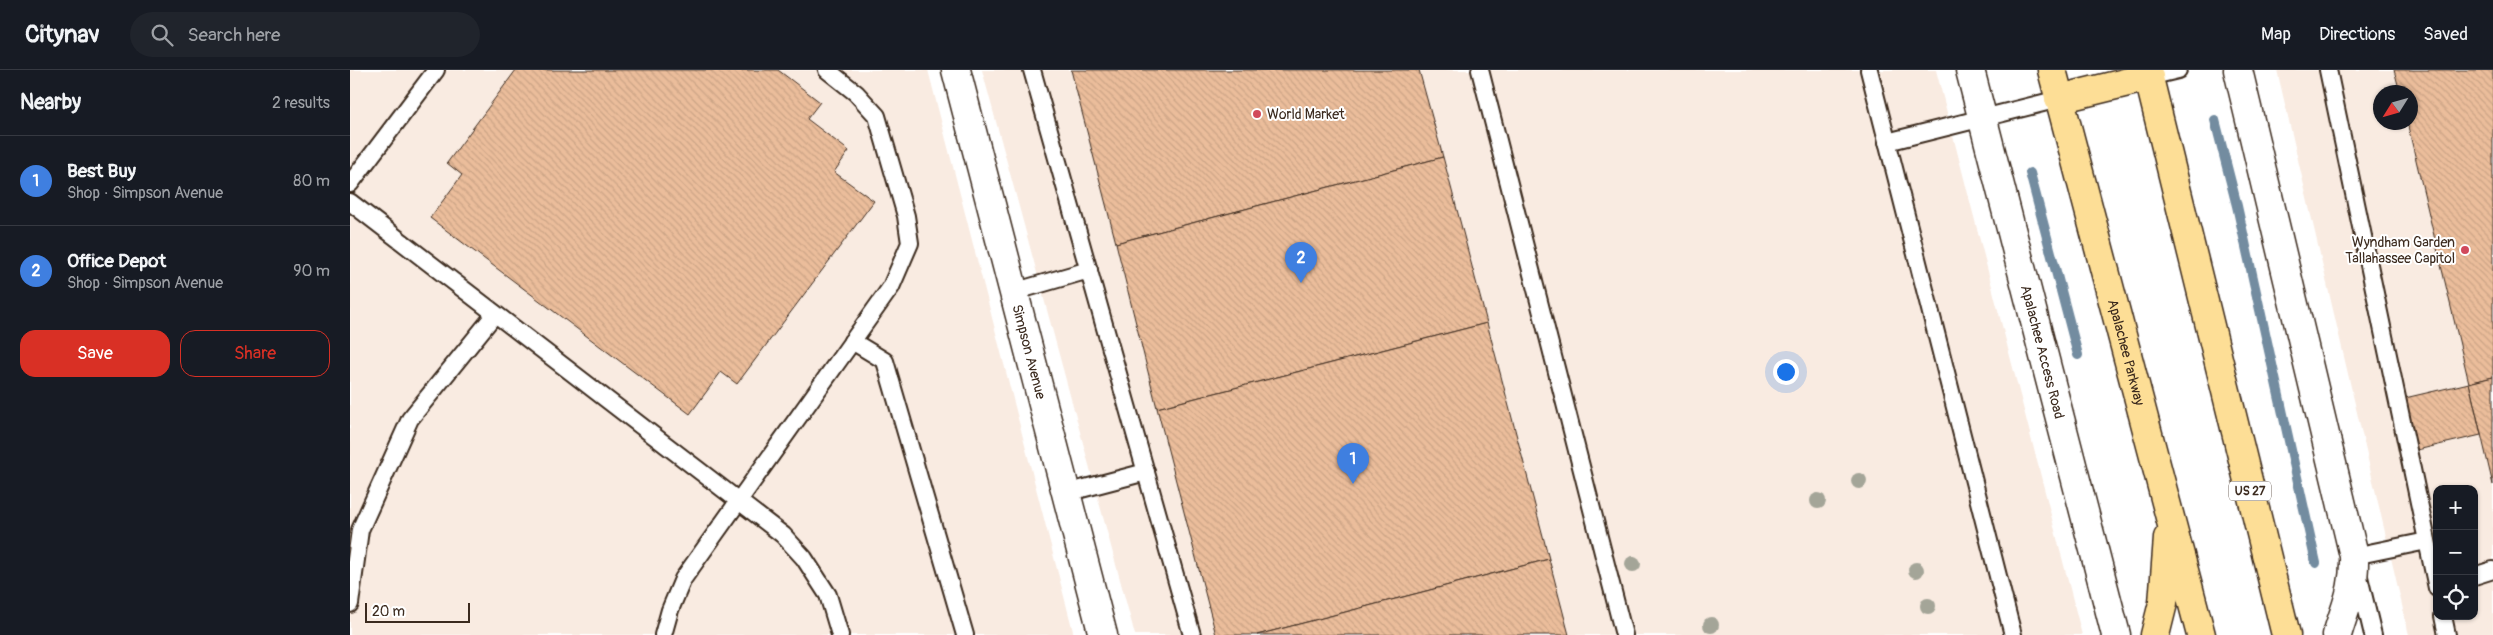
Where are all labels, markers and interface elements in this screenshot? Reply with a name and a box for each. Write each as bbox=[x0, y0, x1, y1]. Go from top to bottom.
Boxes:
search box bbox=[130, 12, 480, 57]
text: Citynav bbox=[25, 20, 100, 49]
icon: search bbox=[148, 21, 176, 49]
text: Search here bbox=[188, 23, 280, 47]
text: Map bbox=[2261, 23, 2291, 46]
text: Directions bbox=[2319, 23, 2395, 46]
text: Saved bbox=[2423, 23, 2468, 46]
north arrow bbox=[2373, 85, 2418, 130]
text: Nearby bbox=[20, 89, 81, 116]
text: 2 results bbox=[272, 93, 330, 113]
place label: World Market bbox=[1267, 106, 1345, 123]
marker: World Market bbox=[1251, 108, 1263, 120]
text: Best Buy bbox=[67, 159, 136, 183]
text: 1 bbox=[33, 171, 39, 191]
text: 80 m bbox=[293, 171, 330, 191]
text: Shop · Simpson Avenue bbox=[67, 183, 223, 203]
place label: Wyndham Garden Tallahassee Capitol bbox=[2345, 234, 2455, 267]
pin: 2 bbox=[1285, 242, 1317, 283]
marker: Wyndham Garden Tallahassee Capitol bbox=[2459, 244, 2471, 256]
text: Office Depot bbox=[67, 249, 166, 273]
text: 2 bbox=[32, 261, 40, 281]
text: 90 m bbox=[293, 261, 330, 281]
text: Shop · Simpson Avenue bbox=[67, 273, 223, 293]
street label: Apalachee Access Road bbox=[2017, 283, 2068, 421]
street label: Apalachee Parkway bbox=[2104, 297, 2149, 407]
street label: Simpson Avenue bbox=[1009, 303, 1050, 401]
button: Save bbox=[20, 330, 170, 377]
button: Share bbox=[180, 330, 330, 377]
your location bbox=[1773, 359, 1799, 385]
pin: 1 bbox=[1337, 443, 1369, 484]
road number: US 27 bbox=[2229, 482, 2271, 501]
map controls bbox=[2433, 485, 2478, 620]
button: + bbox=[2433, 485, 2478, 530]
button: − bbox=[2433, 530, 2478, 575]
button: locate bbox=[2433, 575, 2478, 620]
scale bar bbox=[365, 600, 470, 623]
text: 20 m bbox=[372, 603, 405, 620]

